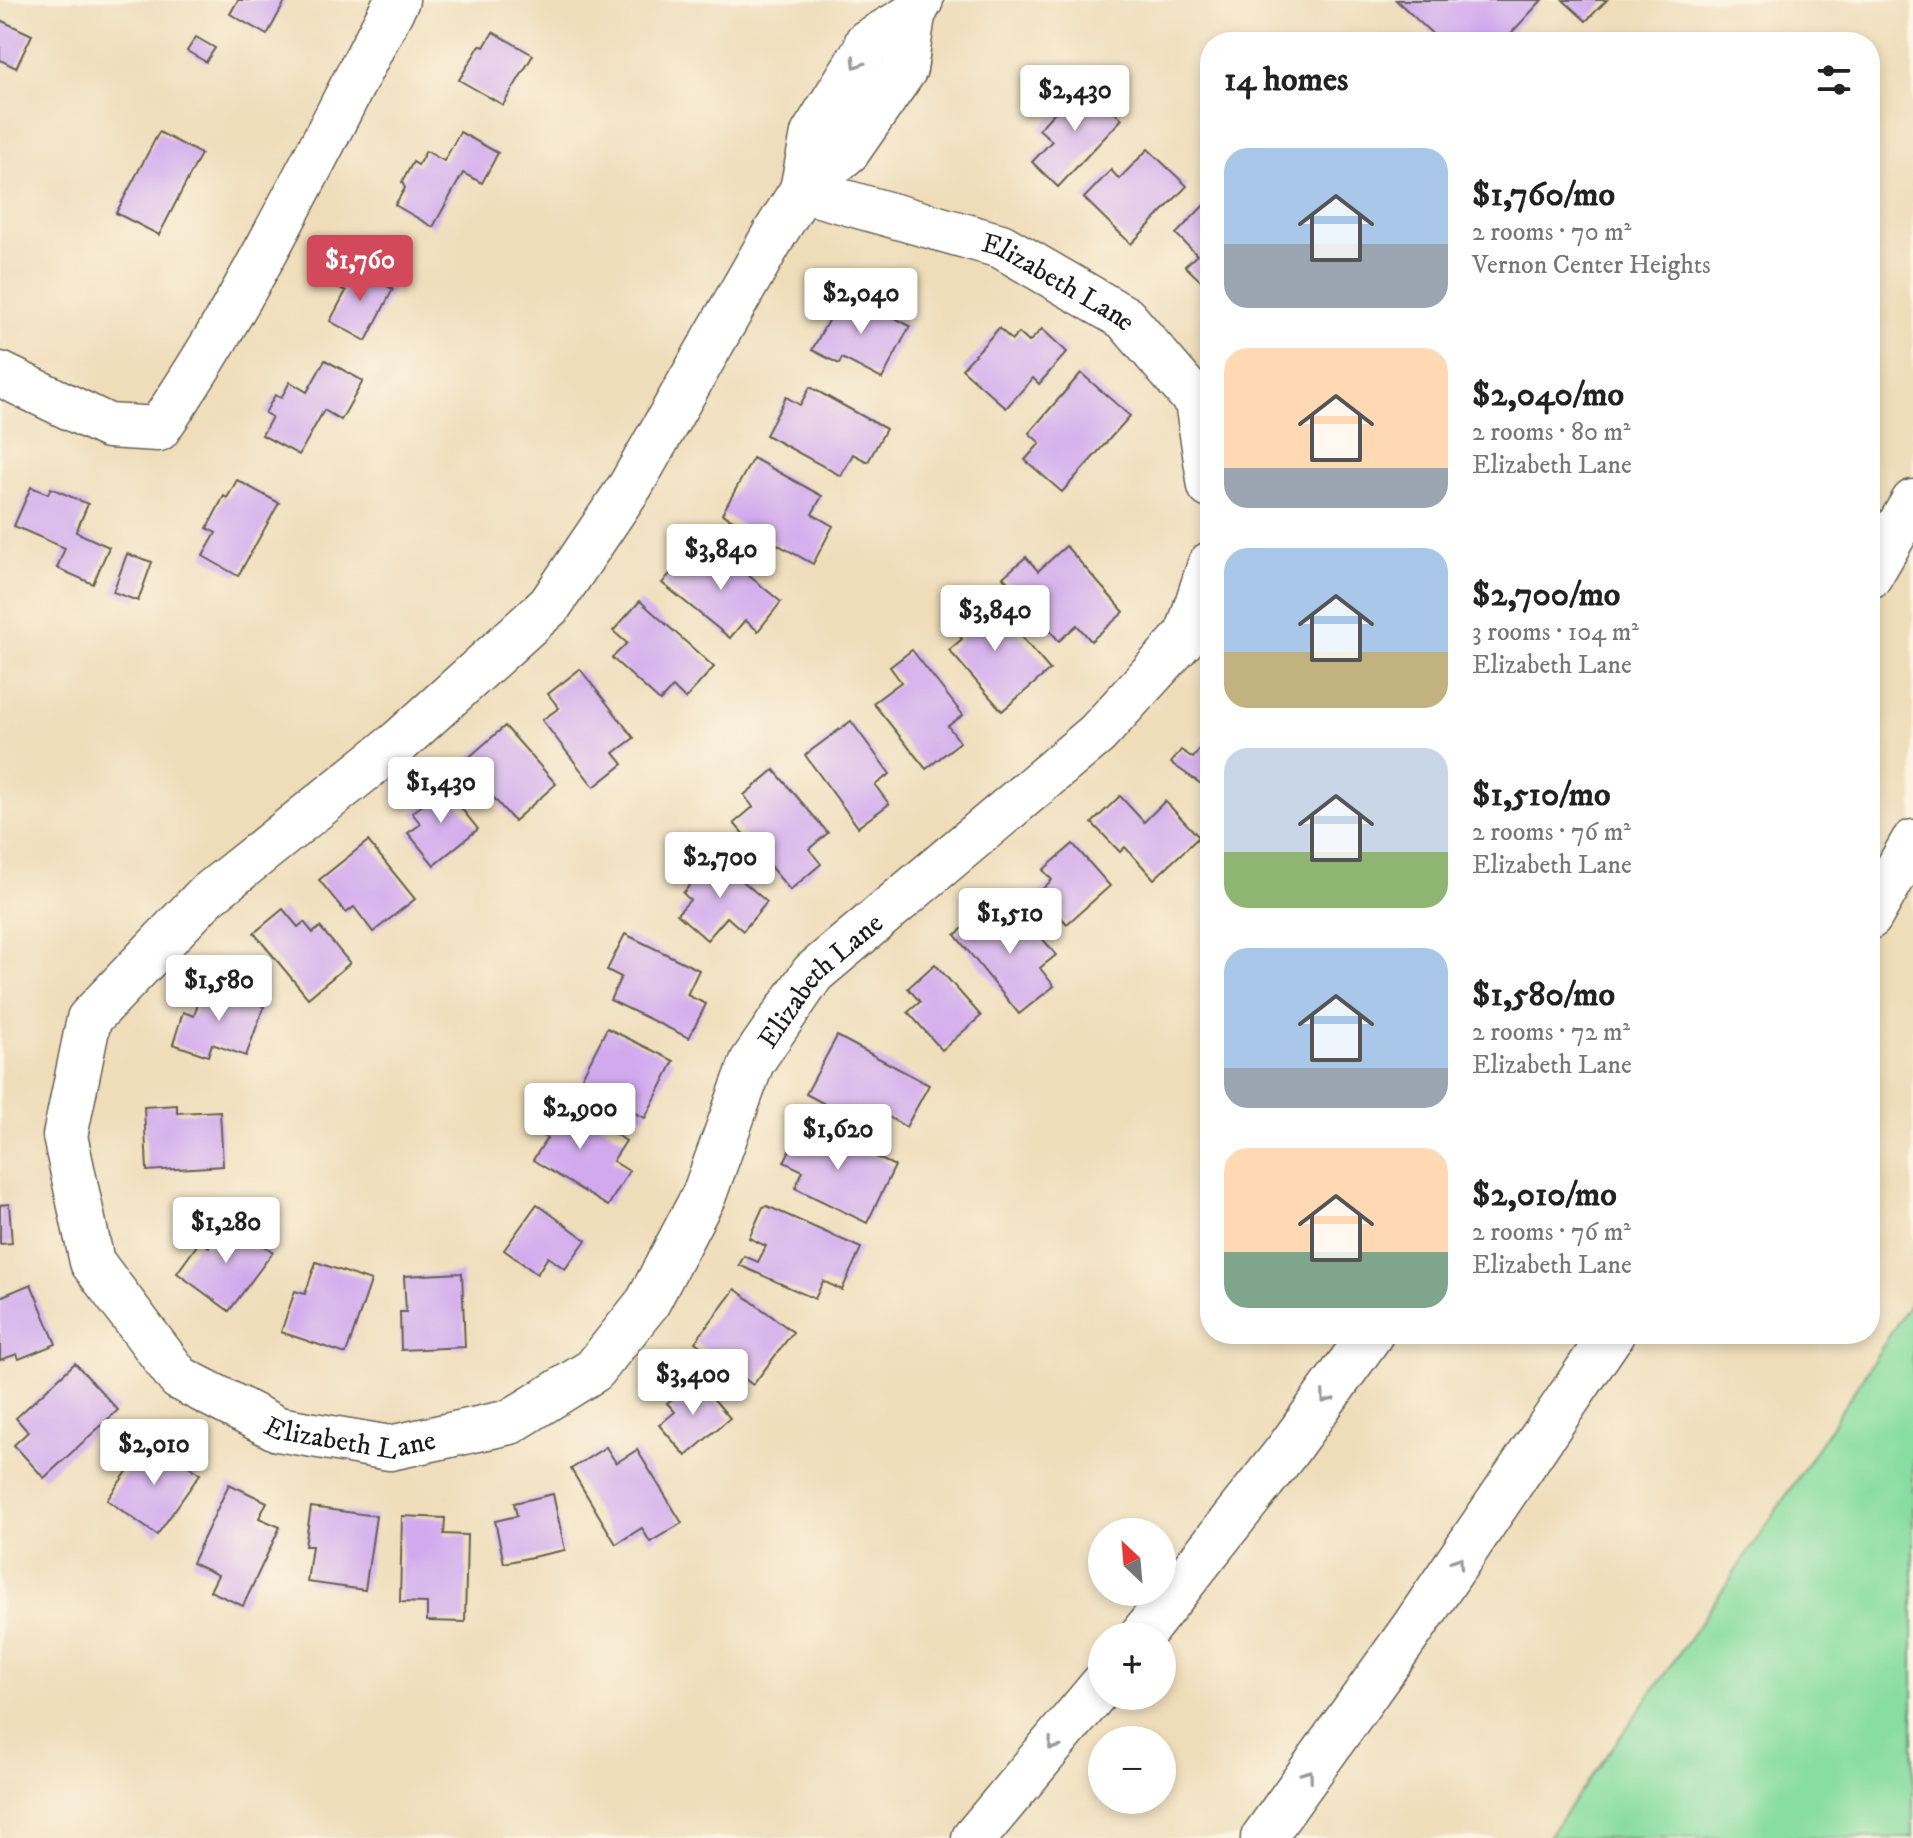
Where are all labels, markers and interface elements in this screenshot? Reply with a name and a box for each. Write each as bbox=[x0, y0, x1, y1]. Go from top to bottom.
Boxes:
one-way arrow bbox=[852, 55, 867, 69]
icon: filters bbox=[1812, 58, 1856, 102]
text: 14 homes bbox=[1224, 59, 1348, 101]
pin: $2,430 bbox=[1010, 65, 1140, 133]
text: $2,430 bbox=[1038, 74, 1112, 107]
text: $1,760/mo bbox=[1472, 174, 1615, 216]
icon: home bbox=[1288, 180, 1384, 276]
text: 2 rooms · 70 m² bbox=[1472, 216, 1631, 249]
street label: Elizabeth Lane bbox=[978, 226, 1144, 338]
pin: $1,760 bbox=[295, 235, 425, 303]
text: $1,760 bbox=[325, 244, 395, 277]
text: Vernon Center Heights bbox=[1472, 249, 1711, 282]
pin: $2,040 bbox=[796, 268, 926, 336]
text: $2,040 bbox=[822, 277, 900, 310]
text: $2,040/mo bbox=[1472, 374, 1624, 416]
icon: home bbox=[1288, 380, 1384, 476]
text: 2 rooms · 80 m² bbox=[1472, 416, 1631, 449]
text: Elizabeth Lane bbox=[1472, 449, 1632, 482]
pin: $3,840 bbox=[656, 524, 786, 592]
text: $3,840 bbox=[685, 533, 757, 566]
text: $2,700/mo bbox=[1472, 574, 1620, 616]
icon: home bbox=[1288, 580, 1384, 676]
pin: $3,840 bbox=[930, 585, 1060, 653]
text: $3,840 bbox=[959, 594, 1031, 627]
text: 3 rooms · 104 m² bbox=[1472, 616, 1639, 649]
text: Elizabeth Lane bbox=[1472, 649, 1632, 682]
pin: $1,430 bbox=[376, 757, 506, 825]
text: $1,430 bbox=[406, 766, 476, 799]
text: $1,510/mo bbox=[1472, 774, 1611, 816]
icon: home bbox=[1288, 780, 1384, 876]
text: 2 rooms · 76 m² bbox=[1472, 816, 1631, 849]
pin: $2,700 bbox=[655, 832, 785, 900]
text: $2,700 bbox=[683, 841, 757, 874]
text: Elizabeth Lane bbox=[1472, 849, 1632, 882]
pin: $1,510 bbox=[945, 888, 1075, 956]
text: $1,510 bbox=[977, 897, 1043, 930]
street label: Elizabeth Lane bbox=[751, 906, 890, 1055]
pin: $1,580 bbox=[154, 955, 284, 1023]
text: $1,580 bbox=[184, 964, 254, 997]
text: $1,580/mo bbox=[1472, 974, 1615, 1016]
icon: home bbox=[1288, 980, 1384, 1076]
text: 2 rooms · 72 m² bbox=[1472, 1016, 1630, 1049]
text: Elizabeth Lane bbox=[1472, 1049, 1632, 1082]
pin: $2,900 bbox=[515, 1083, 645, 1151]
text: $2,900 bbox=[542, 1092, 618, 1125]
pin: $1,620 bbox=[773, 1104, 903, 1172]
text: $1,620 bbox=[802, 1113, 874, 1146]
text: $2,010/mo bbox=[1472, 1174, 1617, 1216]
icon: home bbox=[1288, 1180, 1384, 1276]
pin: $1,280 bbox=[161, 1197, 291, 1265]
text: $1,280 bbox=[191, 1206, 261, 1239]
text: 2 rooms · 76 m² bbox=[1472, 1216, 1631, 1249]
text: Elizabeth Lane bbox=[1472, 1249, 1632, 1282]
pin: $3,400 bbox=[628, 1349, 758, 1417]
text: $3,400 bbox=[656, 1358, 730, 1391]
one-way arrow bbox=[1321, 1389, 1335, 1403]
street label: Elizabeth Lane bbox=[258, 1409, 439, 1468]
pin: $2,010 bbox=[89, 1419, 219, 1487]
text: $2,010 bbox=[118, 1428, 190, 1461]
north arrow bbox=[1088, 1518, 1176, 1606]
map controls bbox=[1088, 1518, 1176, 1814]
one-way arrow bbox=[1448, 1557, 1463, 1571]
button: + bbox=[1088, 1622, 1176, 1710]
button: − bbox=[1088, 1726, 1176, 1814]
one-way arrow bbox=[1048, 1736, 1063, 1750]
one-way arrow bbox=[1299, 1769, 1313, 1783]

